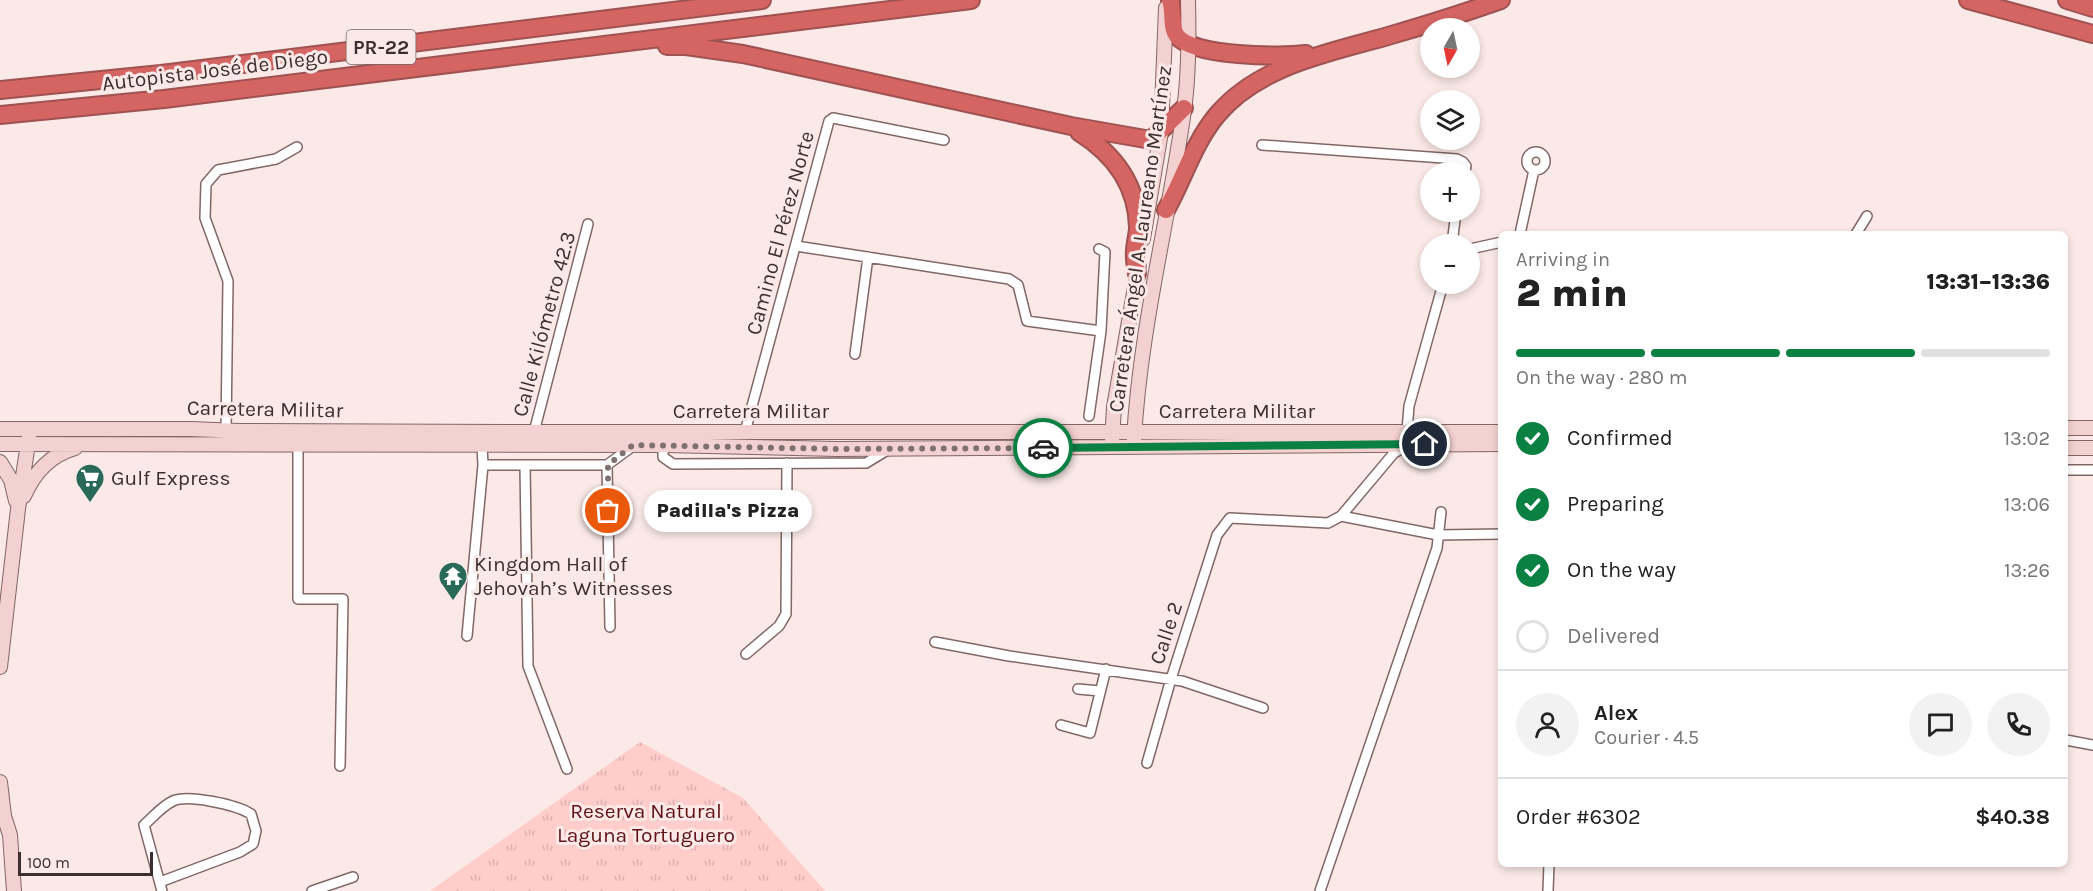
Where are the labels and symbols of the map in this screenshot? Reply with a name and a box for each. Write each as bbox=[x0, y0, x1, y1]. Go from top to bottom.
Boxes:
north arrow bbox=[1420, 18, 1480, 78]
road number: PR-22 bbox=[346, 30, 416, 64]
street label: Autopista José de Diego bbox=[101, 44, 329, 96]
street label: Carretera Ángel A. Laureano Martínez bbox=[1104, 64, 1176, 414]
street label: Camino El Pérez Norte bbox=[741, 128, 819, 338]
street label: Calle Kilómetro 42.3 bbox=[508, 229, 580, 419]
street label: Carretera Militar bbox=[187, 396, 344, 422]
street label: Carretera Militar bbox=[673, 399, 830, 423]
street label: Carretera Militar bbox=[1159, 399, 1316, 423]
courier bbox=[1013, 418, 1073, 478]
pin bbox=[1399, 418, 1450, 469]
supermarket icon: Gulf Express bbox=[74, 462, 106, 504]
place label: Gulf Express bbox=[111, 466, 231, 490]
pin bbox=[582, 485, 633, 536]
callout: Padilla's Pizza bbox=[644, 490, 812, 532]
place label: Kingdom Hall of Jehovah’s Witnesses bbox=[474, 552, 673, 600]
temple icon: Kingdom Hall of Jehovah’s Witnesses bbox=[437, 560, 469, 602]
street label: Calle 2 bbox=[1145, 599, 1187, 667]
park label: Reserva Natural Laguna Tortuguero bbox=[557, 799, 735, 847]
scale bar bbox=[18, 849, 153, 876]

